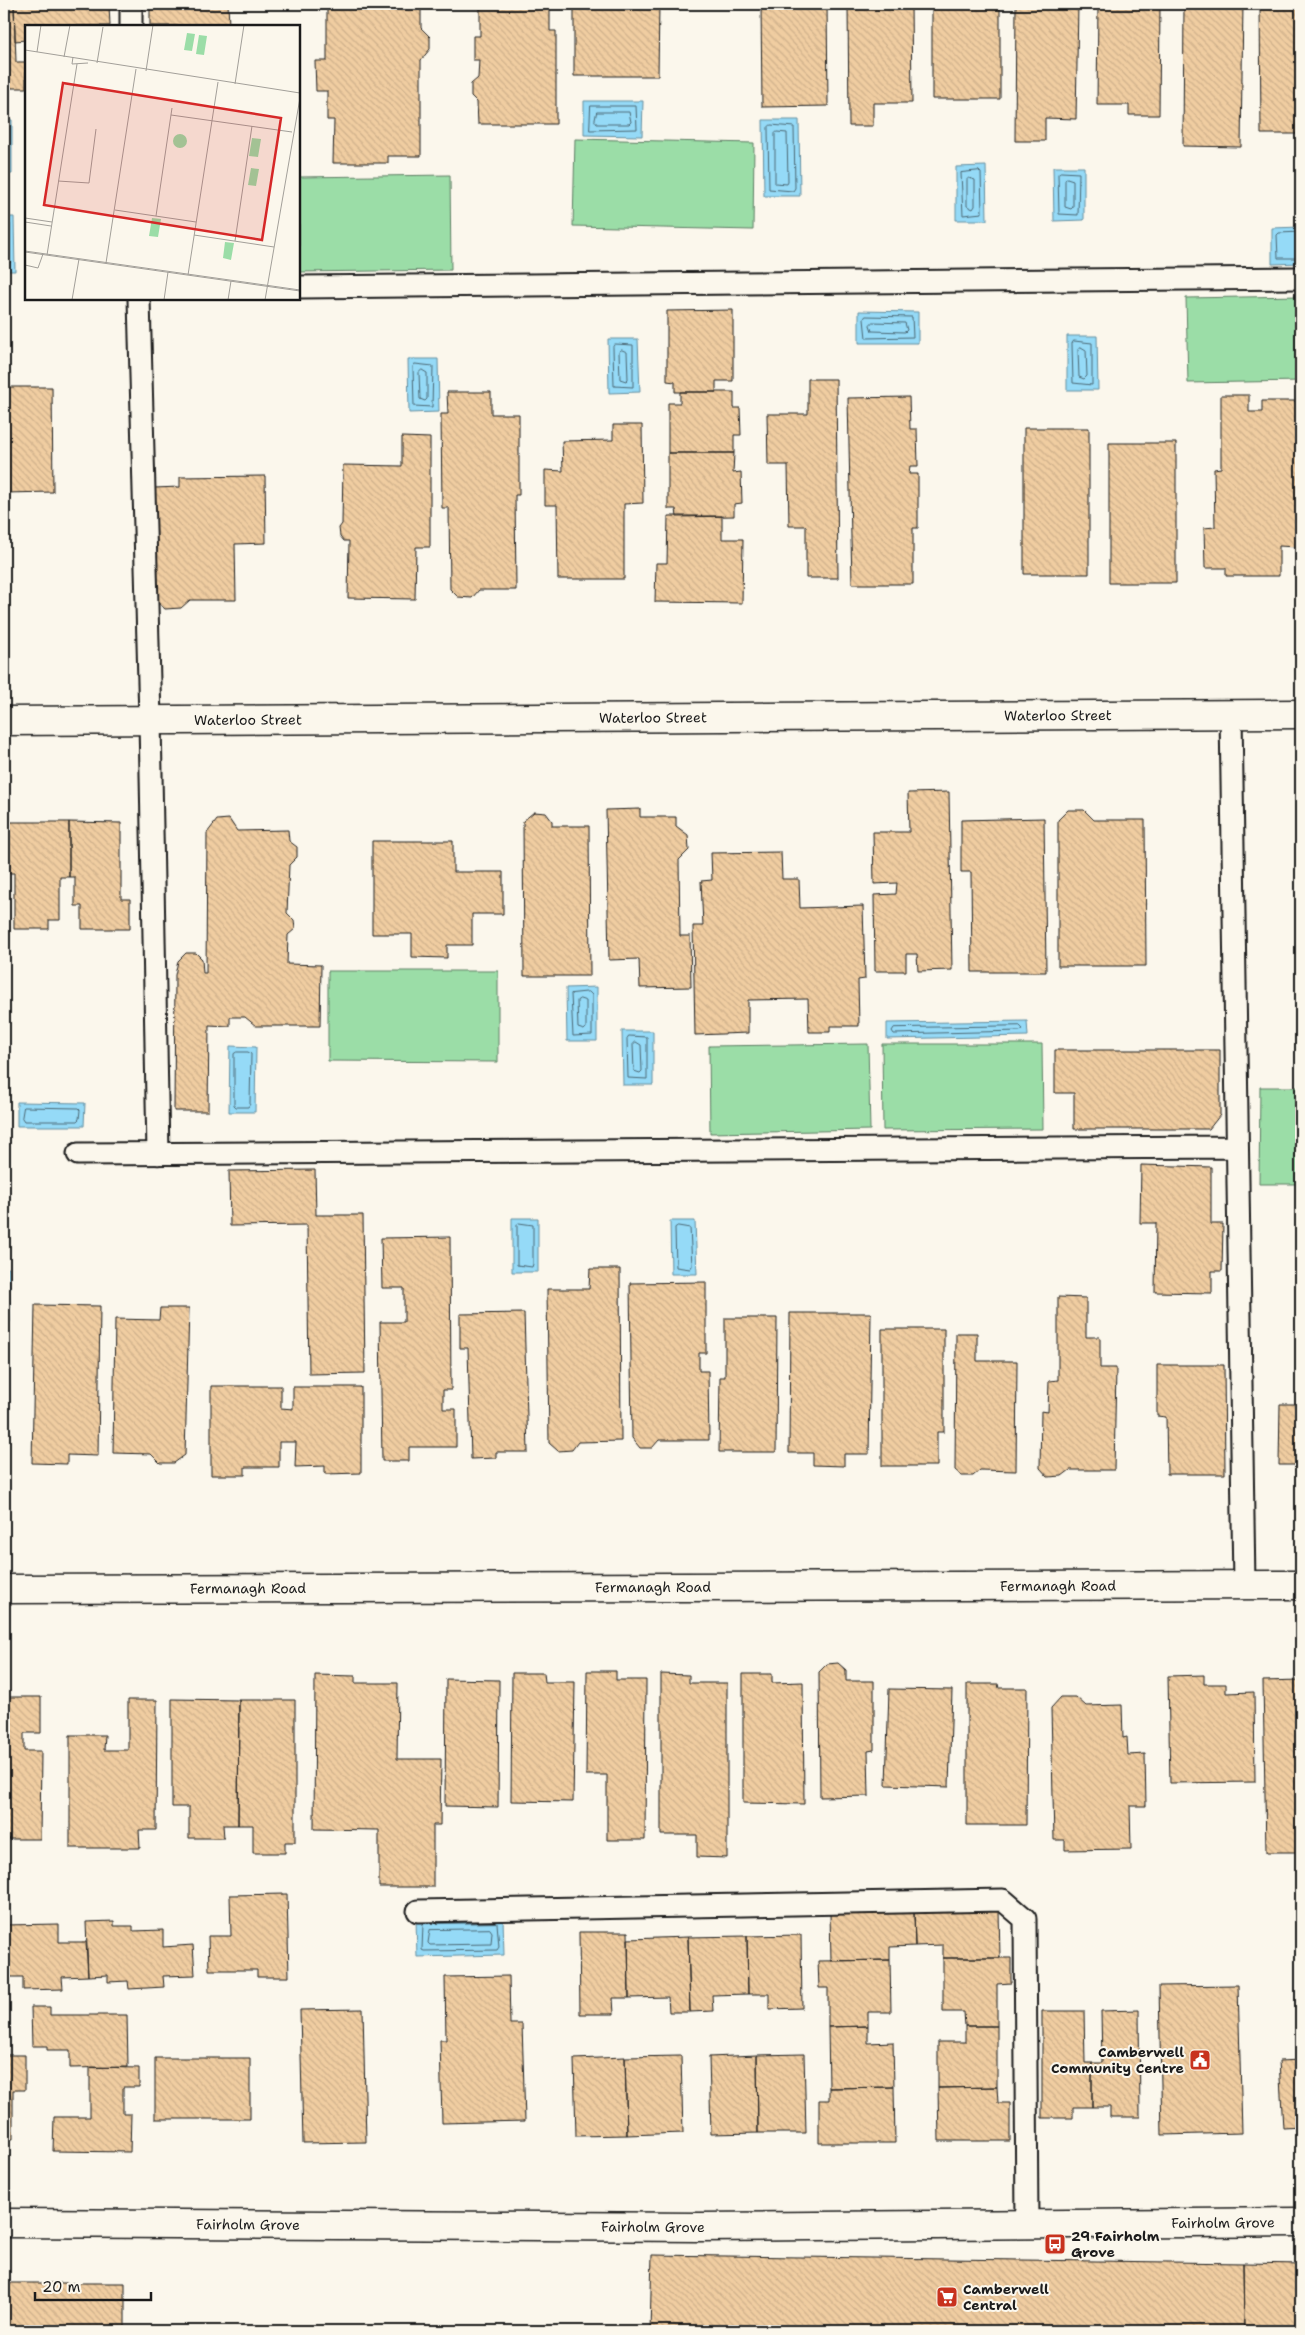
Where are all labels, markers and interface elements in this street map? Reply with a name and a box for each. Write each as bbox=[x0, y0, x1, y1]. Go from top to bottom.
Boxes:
inset map bbox=[25, 25, 300, 300]
street label: Waterloo Street bbox=[1004, 706, 1112, 725]
street label: Waterloo Street bbox=[599, 708, 707, 727]
street label: Waterloo Street bbox=[194, 710, 302, 729]
street label: Fermanagh Road bbox=[1000, 1577, 1116, 1595]
street label: Fermanagh Road bbox=[595, 1578, 711, 1596]
street label: Fermanagh Road bbox=[190, 1579, 306, 1597]
place label: Camberwell Community Centre bbox=[1051, 2043, 1184, 2077]
public building icon: Camberwell Community Centre bbox=[1188, 2048, 1212, 2072]
street label: Fairholm Grove bbox=[1171, 2213, 1275, 2232]
street label: Fairholm Grove bbox=[196, 2215, 300, 2234]
street label: Fairholm Grove bbox=[601, 2217, 705, 2236]
place label: 29 Fairholm Grove bbox=[1071, 2227, 1160, 2261]
bus stop icon: 29 Fairholm Grove bbox=[1043, 2232, 1067, 2256]
scale bar bbox=[35, 2270, 151, 2302]
text: 20 m bbox=[42, 2277, 81, 2297]
place label: Camberwell Central bbox=[963, 2280, 1049, 2314]
supermarket icon: Camberwell Central bbox=[935, 2285, 959, 2309]

